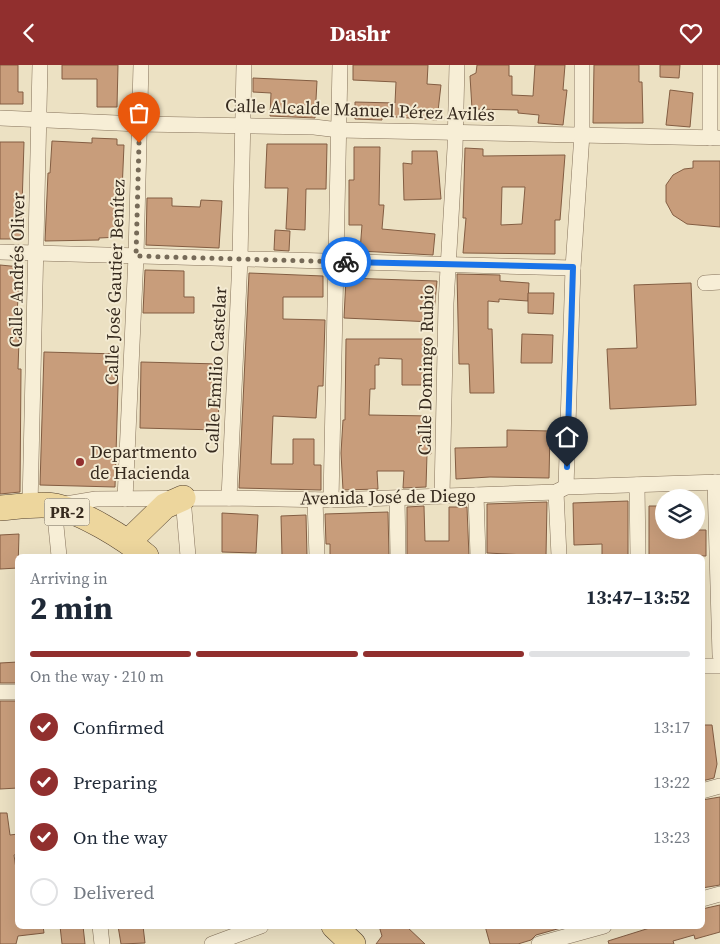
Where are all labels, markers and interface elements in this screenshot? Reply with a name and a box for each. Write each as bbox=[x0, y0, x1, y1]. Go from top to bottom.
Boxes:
text: Dashr bbox=[330, 18, 390, 48]
icon: back bbox=[15, 19, 43, 47]
icon: heart bbox=[677, 19, 705, 47]
pin bbox=[118, 92, 160, 143]
street label: Calle Alcalde Manuel Pérez Avilés bbox=[225, 92, 495, 127]
icon: bag bbox=[125, 99, 153, 127]
street label: Calle José Gautier Benítez bbox=[98, 178, 131, 385]
street label: Calle Andrés Oliver bbox=[3, 192, 30, 348]
courier bbox=[321, 237, 371, 287]
icon: bike bbox=[332, 248, 360, 276]
street label: Calle Domingo Rubio bbox=[412, 284, 439, 456]
street label: Calle Emilio Castelar bbox=[199, 286, 232, 454]
pin bbox=[546, 416, 588, 467]
icon: home bbox=[553, 423, 581, 451]
place label: Departmento de Hacienda bbox=[90, 439, 197, 485]
marker: Departmento de Hacienda bbox=[74, 456, 86, 468]
street label: Avenida José de Diego bbox=[300, 482, 476, 511]
map controls bbox=[655, 489, 705, 539]
button: layers bbox=[655, 489, 705, 539]
road number: PR-2 bbox=[44, 499, 90, 526]
text: Arriving in bbox=[30, 567, 108, 589]
text: 13:47–13:52 bbox=[586, 584, 690, 610]
text: 2 min bbox=[30, 586, 113, 630]
text: On the way · 210 m bbox=[30, 665, 164, 687]
icon: check bbox=[30, 713, 58, 741]
text: Confirmed bbox=[73, 714, 164, 740]
text: 13:17 bbox=[653, 716, 690, 738]
icon: check bbox=[30, 768, 58, 796]
text: Preparing bbox=[73, 769, 157, 795]
text: 13:22 bbox=[653, 771, 690, 793]
icon: check bbox=[30, 823, 58, 851]
text: On the way bbox=[73, 824, 168, 850]
text: 13:23 bbox=[653, 826, 690, 848]
text: Delivered bbox=[73, 879, 154, 905]

